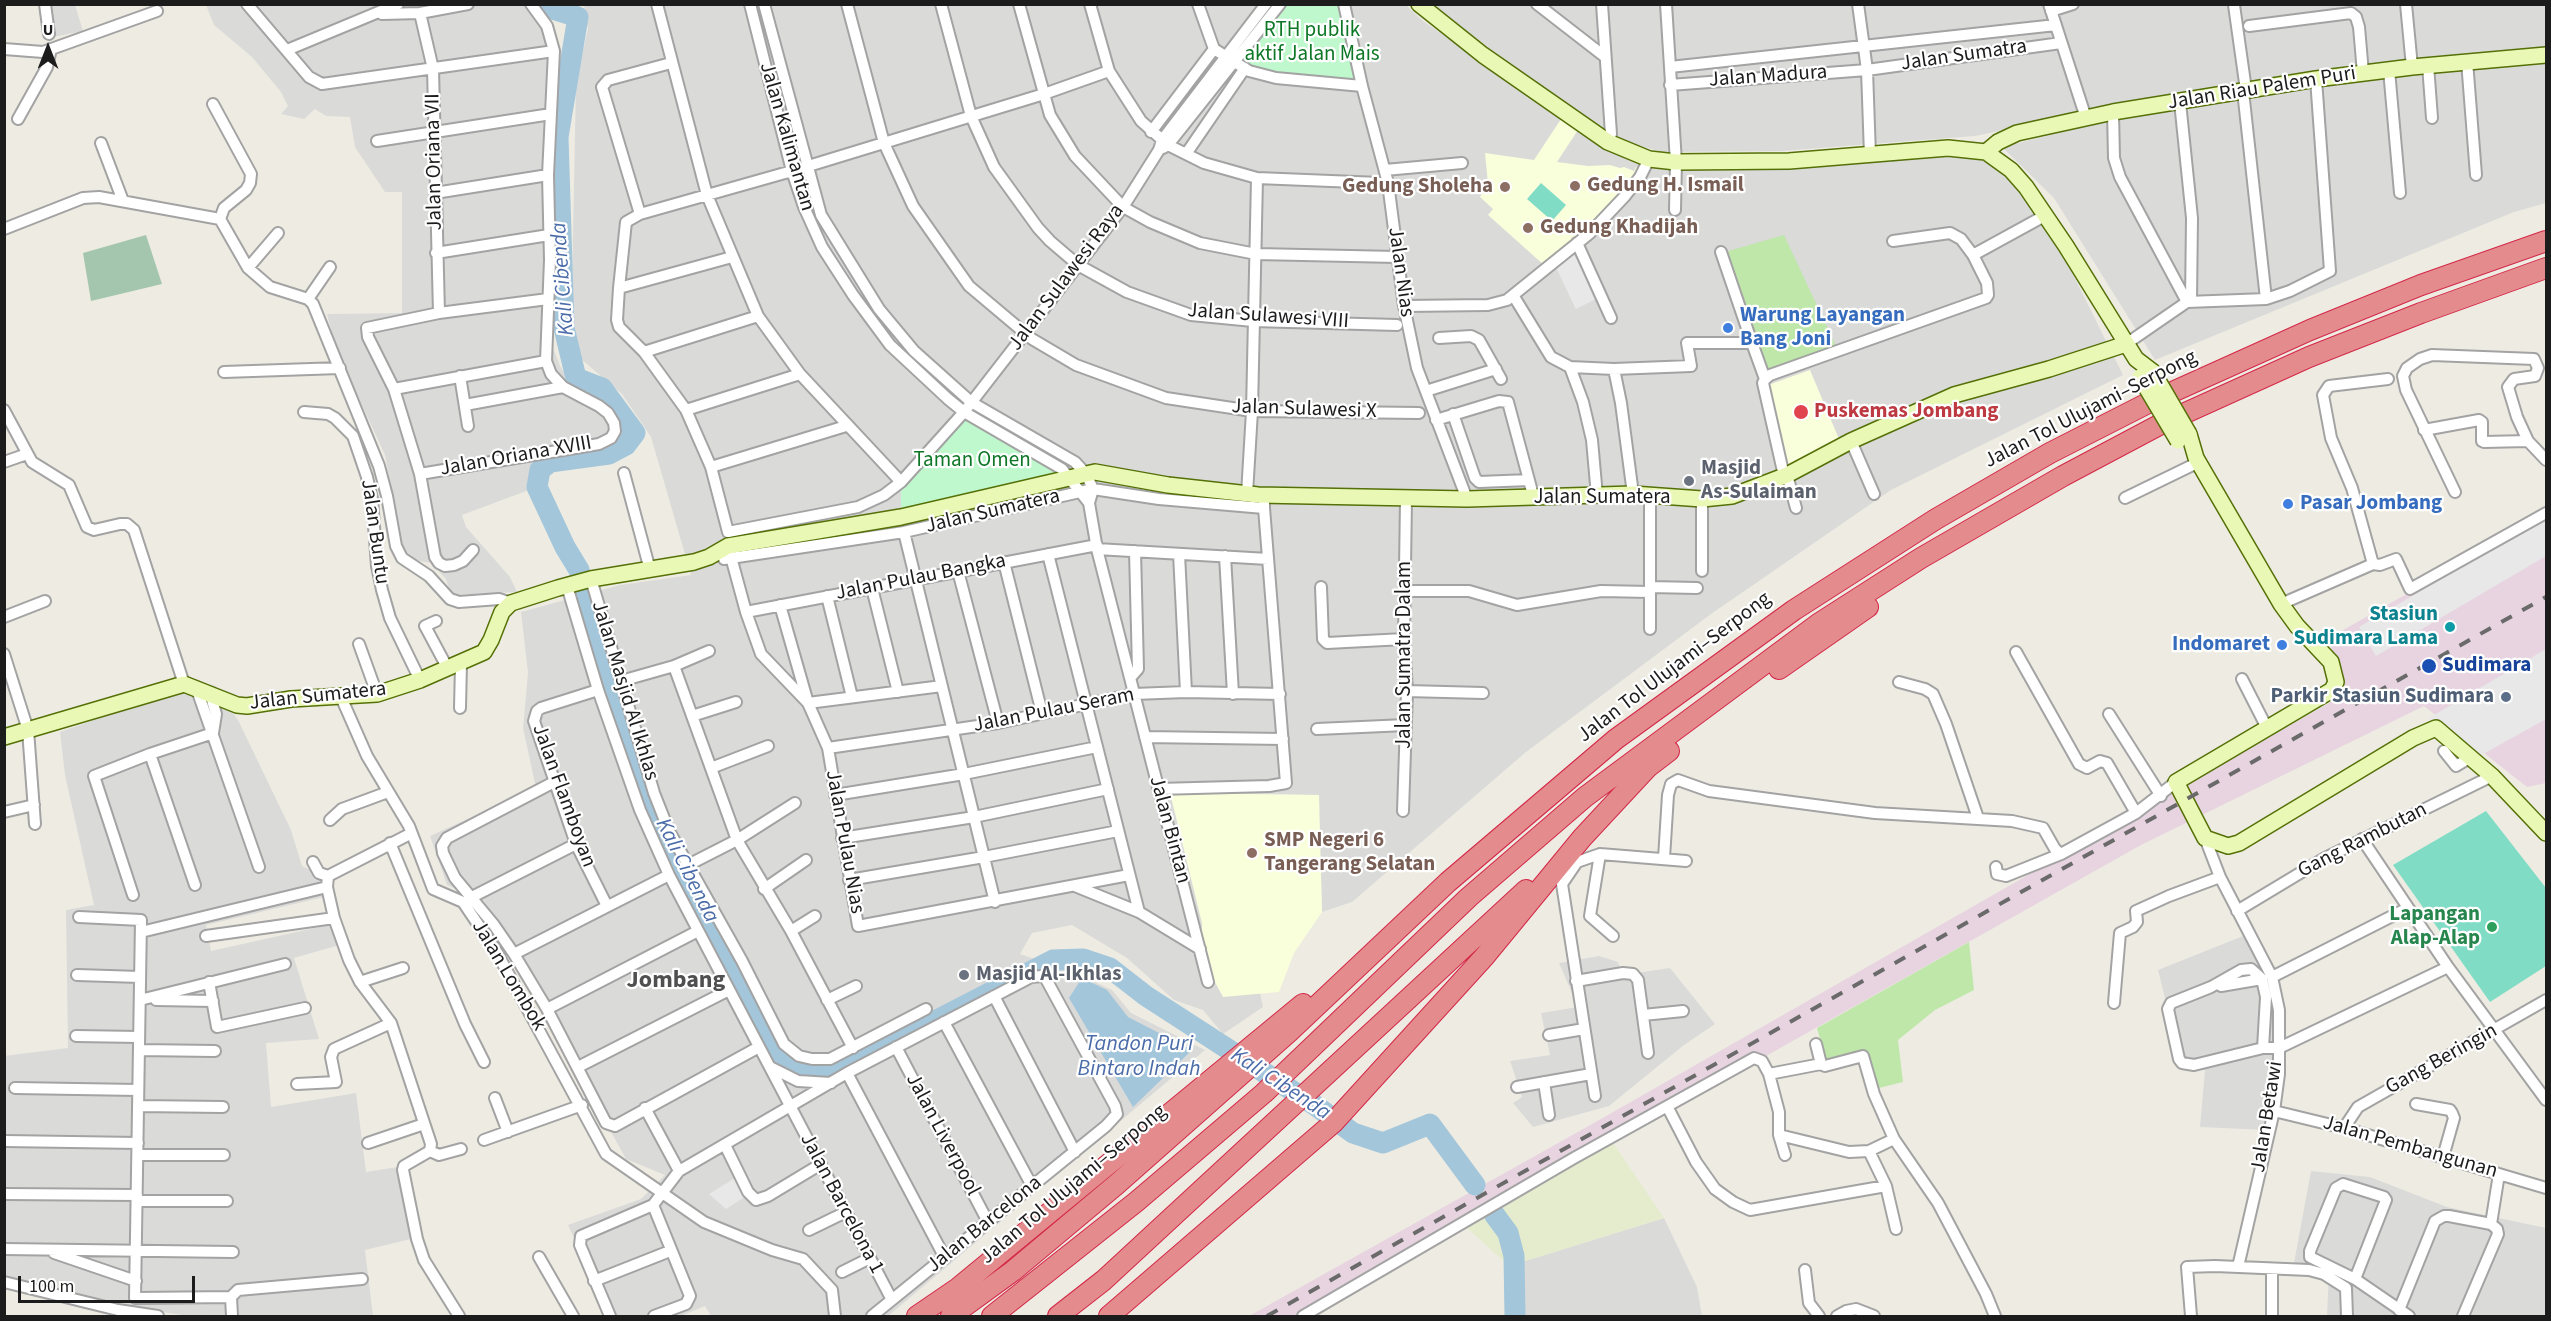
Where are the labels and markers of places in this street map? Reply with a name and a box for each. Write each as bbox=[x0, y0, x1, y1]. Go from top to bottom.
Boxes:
place label: Gedung H. Ismail bbox=[1587, 173, 1744, 199]
place label: Gedung Sholeha bbox=[1342, 174, 1493, 200]
marker: Gedung H. Ismail bbox=[1568, 179, 1582, 193]
marker: Gedung Sholeha bbox=[1498, 180, 1512, 194]
place label: Gedung Khadijah bbox=[1540, 215, 1698, 241]
marker: Gedung Khadijah bbox=[1521, 221, 1535, 235]
place label: Warung Layangan Bang Joni bbox=[1740, 303, 1905, 353]
marker: Warung Layangan Bang Joni bbox=[1721, 321, 1735, 335]
place label: Puskemas Jombang bbox=[1814, 399, 1999, 425]
marker: Puskemas Jombang bbox=[1792, 403, 1810, 421]
place label: Masjid As-Sulaiman bbox=[1701, 456, 1817, 506]
marker: Masjid As-Sulaiman bbox=[1682, 474, 1696, 488]
place label: Pasar Jombang bbox=[2300, 491, 2442, 517]
marker: Pasar Jombang bbox=[2281, 497, 2295, 511]
place label: Stasiun Sudimara Lama bbox=[2293, 602, 2438, 652]
marker: Stasiun Sudimara Lama bbox=[2443, 620, 2457, 634]
place label: Indomaret bbox=[2172, 632, 2270, 658]
marker: Indomaret bbox=[2275, 638, 2289, 652]
place label: Sudimara bbox=[2442, 653, 2531, 679]
marker: Sudimara bbox=[2420, 657, 2438, 675]
place label: Parkir Stasiun Sudimara bbox=[2271, 684, 2494, 710]
marker: Parkir Stasiun Sudimara bbox=[2499, 690, 2513, 704]
place label: SMP Negeri 6 Tangerang Selatan bbox=[1264, 828, 1435, 878]
marker: SMP Negeri 6 Tangerang Selatan bbox=[1245, 846, 1259, 860]
place label: Lapangan Alap-Alap bbox=[2389, 902, 2480, 952]
marker: Lapangan Alap-Alap bbox=[2485, 920, 2499, 934]
place label: Masjid Al-Ikhlas bbox=[976, 962, 1121, 988]
marker: Masjid Al-Ikhlas bbox=[957, 968, 971, 982]

